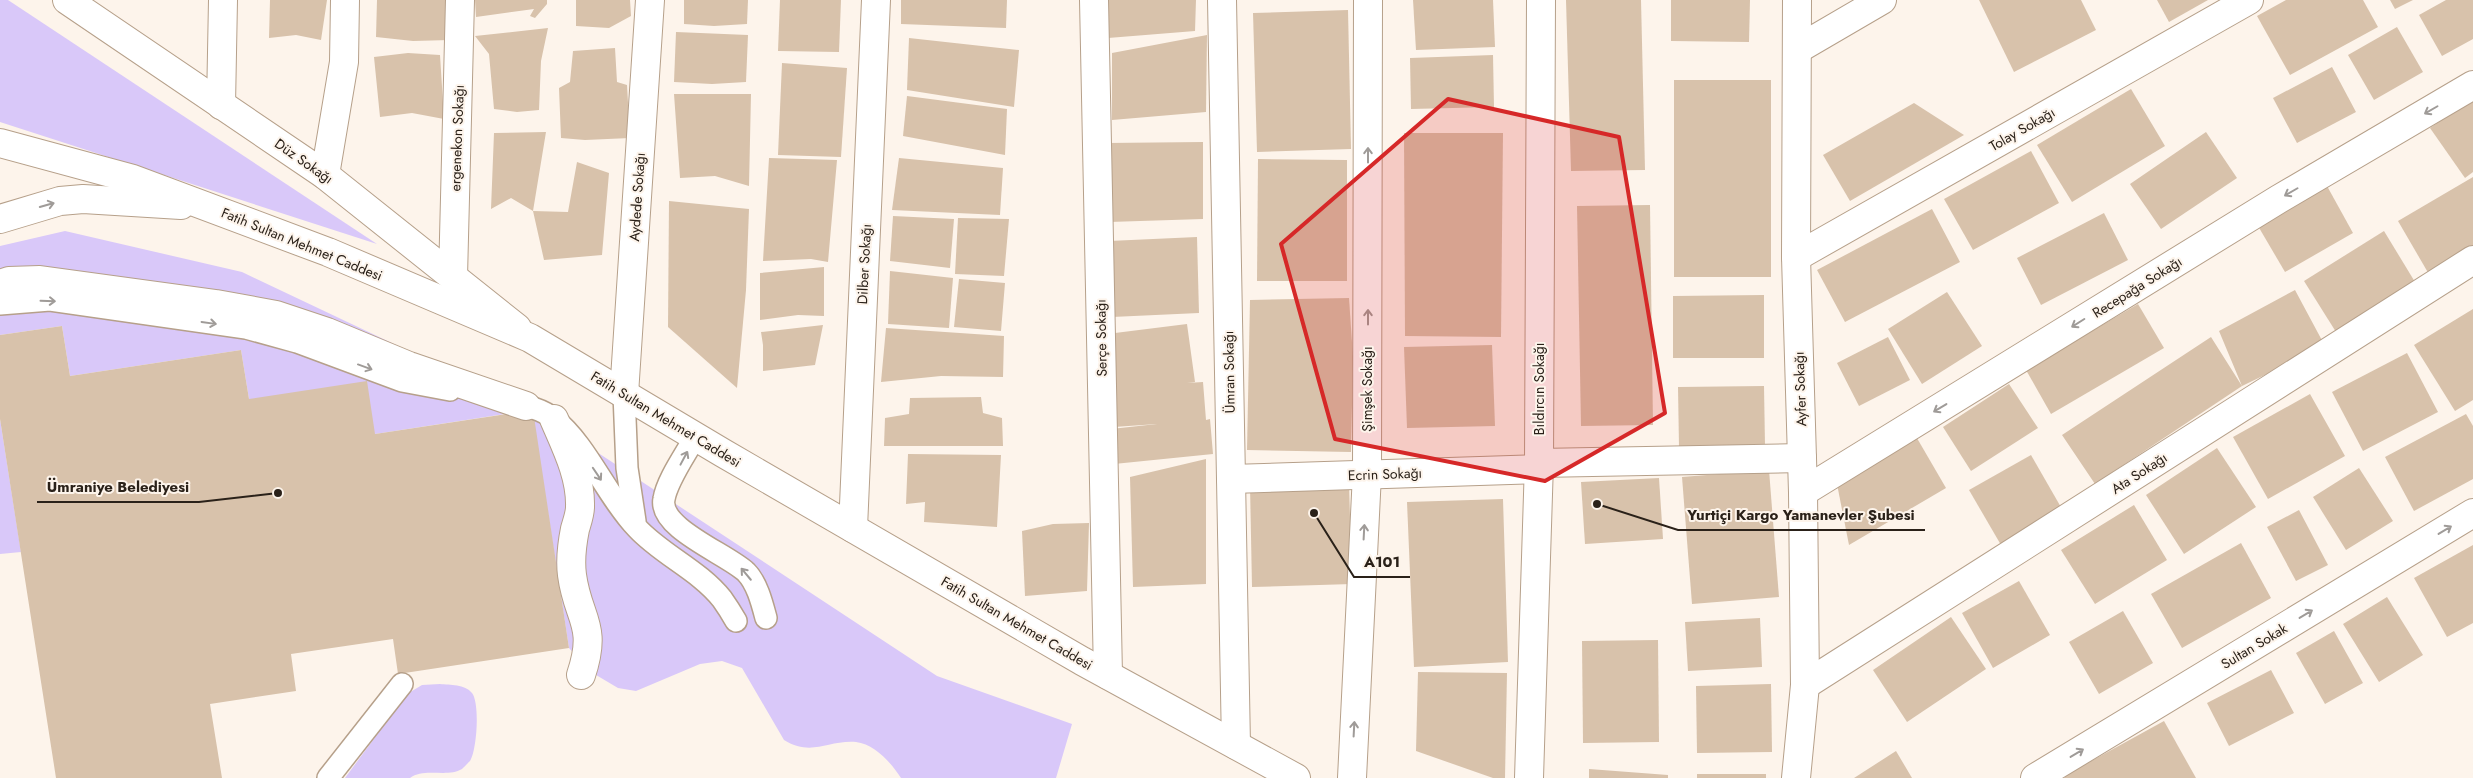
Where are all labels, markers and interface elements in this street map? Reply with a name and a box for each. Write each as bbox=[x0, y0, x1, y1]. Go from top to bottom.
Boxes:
street label: ergenekon Sokağı bbox=[445, 84, 469, 192]
street label: Tolay Sokağı bbox=[1985, 102, 2059, 156]
one-way arrow bbox=[2424, 105, 2439, 115]
street label: Düz Sokağı bbox=[271, 133, 337, 189]
one-way arrow bbox=[1363, 147, 1373, 163]
street label: Aydede Sokağı bbox=[624, 152, 650, 242]
one-way arrow bbox=[2283, 187, 2298, 197]
one-way arrow bbox=[38, 200, 54, 210]
street label: Fatih Sultan Mehmet Caddesi bbox=[218, 202, 386, 286]
street label: Dilber Sokağı bbox=[852, 223, 876, 305]
street label: Recepağa Sokağı bbox=[2088, 251, 2186, 323]
one-way arrow bbox=[40, 296, 56, 306]
street label: Serçe Sokağı bbox=[1090, 299, 1112, 377]
one-way arrow bbox=[1363, 309, 1373, 326]
one-way arrow bbox=[201, 318, 217, 328]
one-way arrow bbox=[2072, 319, 2086, 329]
street label: Ümran Sokağı bbox=[1218, 331, 1240, 413]
street label: Bıldırcın Sokağı bbox=[1529, 343, 1549, 435]
street label: Şimşek Sokağı bbox=[1357, 346, 1377, 432]
street label: Ayfer Sokağı bbox=[1789, 351, 1811, 427]
one-way arrow bbox=[357, 363, 372, 372]
street label: Fatih Sultan Mehmet Caddesi bbox=[587, 366, 745, 472]
one-way arrow bbox=[1933, 404, 1947, 414]
street label: Ata Sokağı bbox=[2107, 447, 2171, 499]
one-way arrow bbox=[680, 451, 689, 466]
street label: Ecrin Sokağı bbox=[1348, 463, 1422, 485]
one-way arrow bbox=[592, 467, 602, 481]
callout: Ümraniye Belediyesi bbox=[37, 472, 199, 502]
text: Ümraniye Belediyesi bbox=[47, 476, 189, 498]
callout: Yurtiçi Kargo Yamanevler Şubesi bbox=[1678, 500, 1925, 530]
text: Yurtiçi Kargo Yamanevler Şubesi bbox=[1686, 504, 1915, 526]
one-way arrow bbox=[1360, 524, 1369, 540]
one-way arrow bbox=[2437, 525, 2451, 535]
callout: A101 bbox=[1354, 547, 1410, 577]
text: A101 bbox=[1363, 551, 1400, 573]
one-way arrow bbox=[741, 568, 752, 581]
street label: Fatih Sultan Mehmet Caddesi bbox=[937, 571, 1097, 675]
one-way arrow bbox=[2298, 609, 2312, 619]
street label: Sultan Sokak bbox=[2217, 618, 2292, 674]
one-way arrow bbox=[1350, 722, 1359, 738]
one-way arrow bbox=[2069, 747, 2083, 757]

